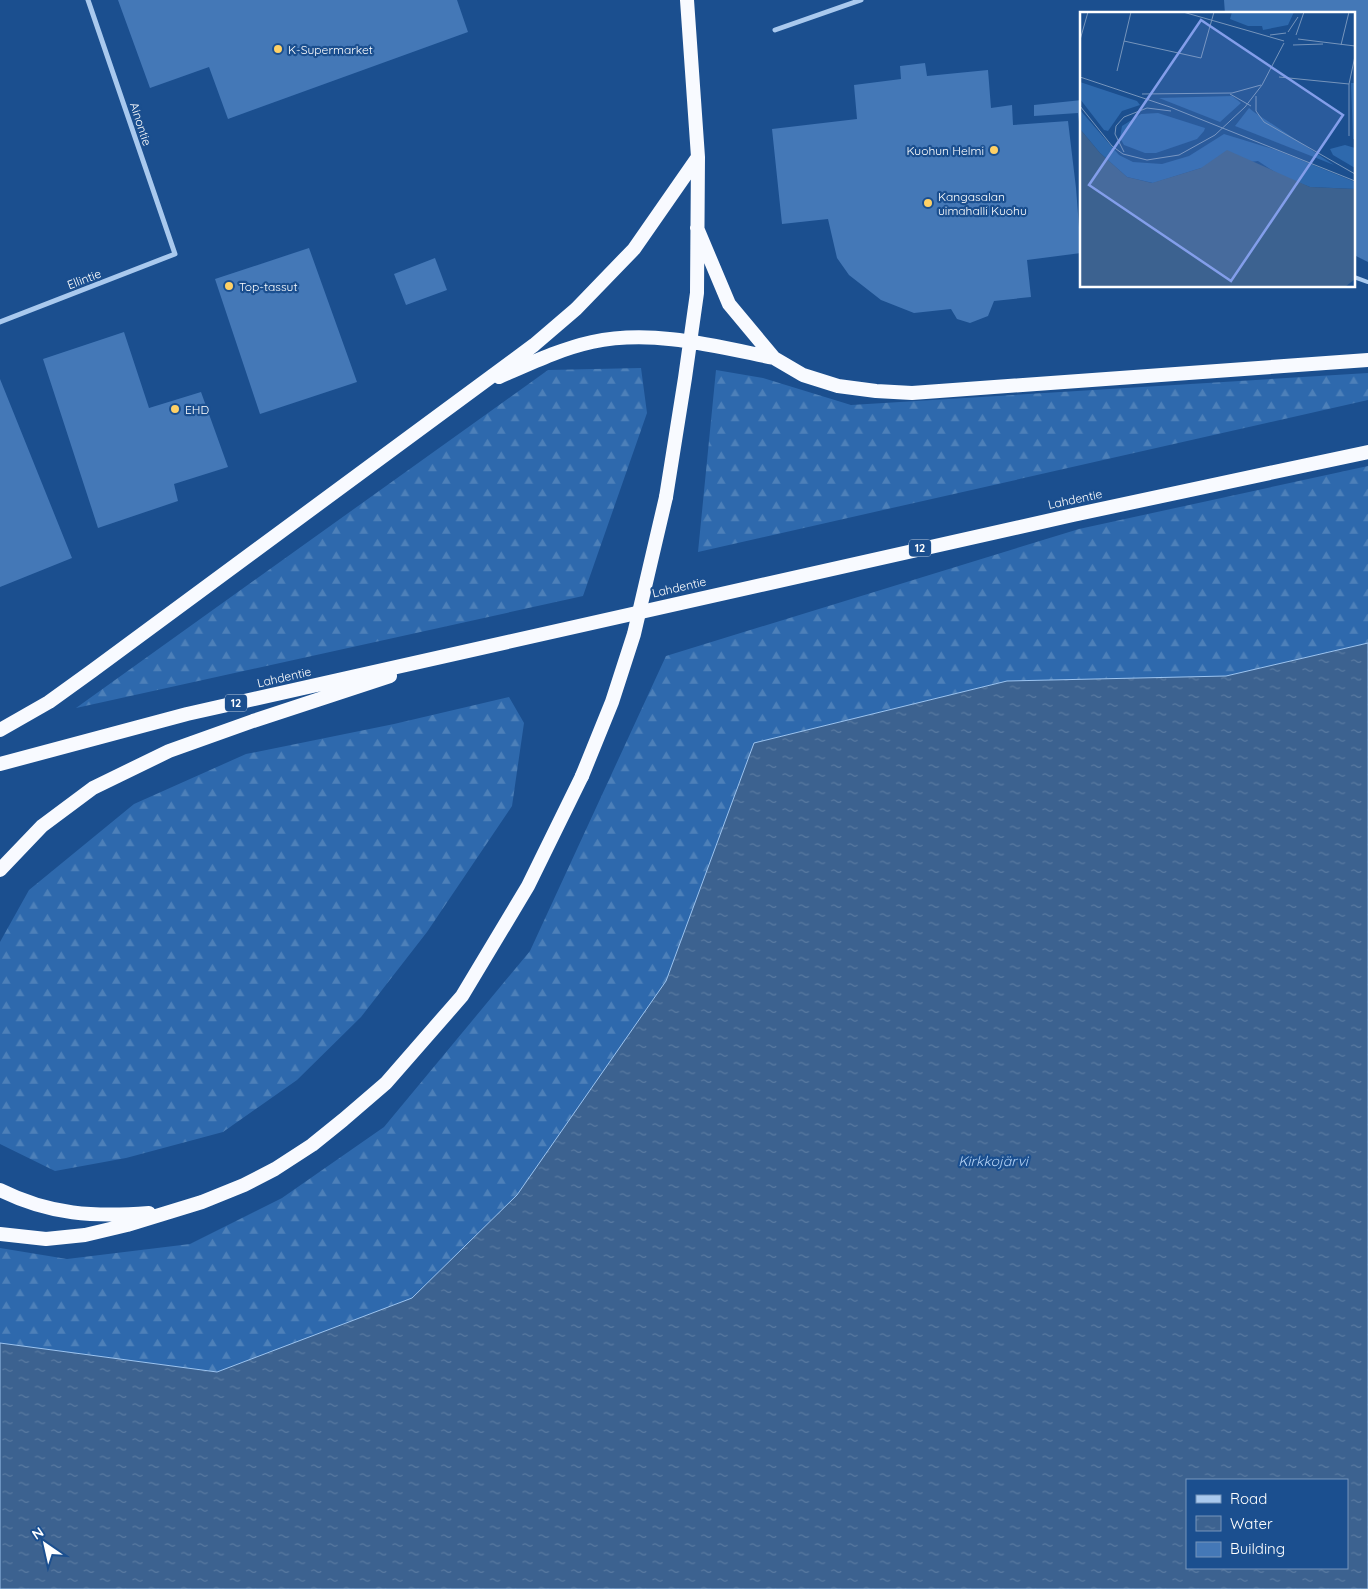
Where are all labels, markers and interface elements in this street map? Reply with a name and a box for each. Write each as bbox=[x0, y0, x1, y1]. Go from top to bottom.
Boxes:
inset map bbox=[1080, 12, 1356, 288]
place label: K-Supermarket bbox=[288, 42, 373, 57]
marker: K-Supermarket bbox=[272, 43, 284, 55]
street label: Ainontie bbox=[127, 100, 155, 148]
place label: Kuohun Helmi bbox=[906, 143, 984, 158]
marker: Kuohun Helmi bbox=[988, 144, 1000, 156]
place label: Kangasalan uimahalli Kuohu bbox=[938, 189, 1027, 218]
marker: Kangasalan uimahalli Kuohu bbox=[922, 197, 934, 209]
street label: Ellintie bbox=[65, 266, 103, 292]
place label: Top-tassut bbox=[239, 279, 298, 294]
marker: Top-tassut bbox=[223, 280, 235, 292]
place label: EHD bbox=[185, 402, 209, 417]
marker: EHD bbox=[169, 403, 181, 415]
street label: Lahdentie bbox=[1047, 486, 1104, 512]
road number: 12 bbox=[909, 540, 931, 556]
street label: Lahdentie bbox=[651, 573, 708, 600]
street label: Lahdentie bbox=[256, 663, 313, 690]
road number: 12 bbox=[225, 694, 247, 711]
water label: Kirkkojärvi bbox=[958, 1152, 1030, 1170]
legend bbox=[1186, 1479, 1348, 1569]
text: Road bbox=[1230, 1489, 1267, 1508]
text: Water bbox=[1230, 1514, 1273, 1533]
north arrow bbox=[20, 1519, 70, 1569]
text: N bbox=[28, 1523, 47, 1544]
text: Building bbox=[1230, 1539, 1285, 1558]

